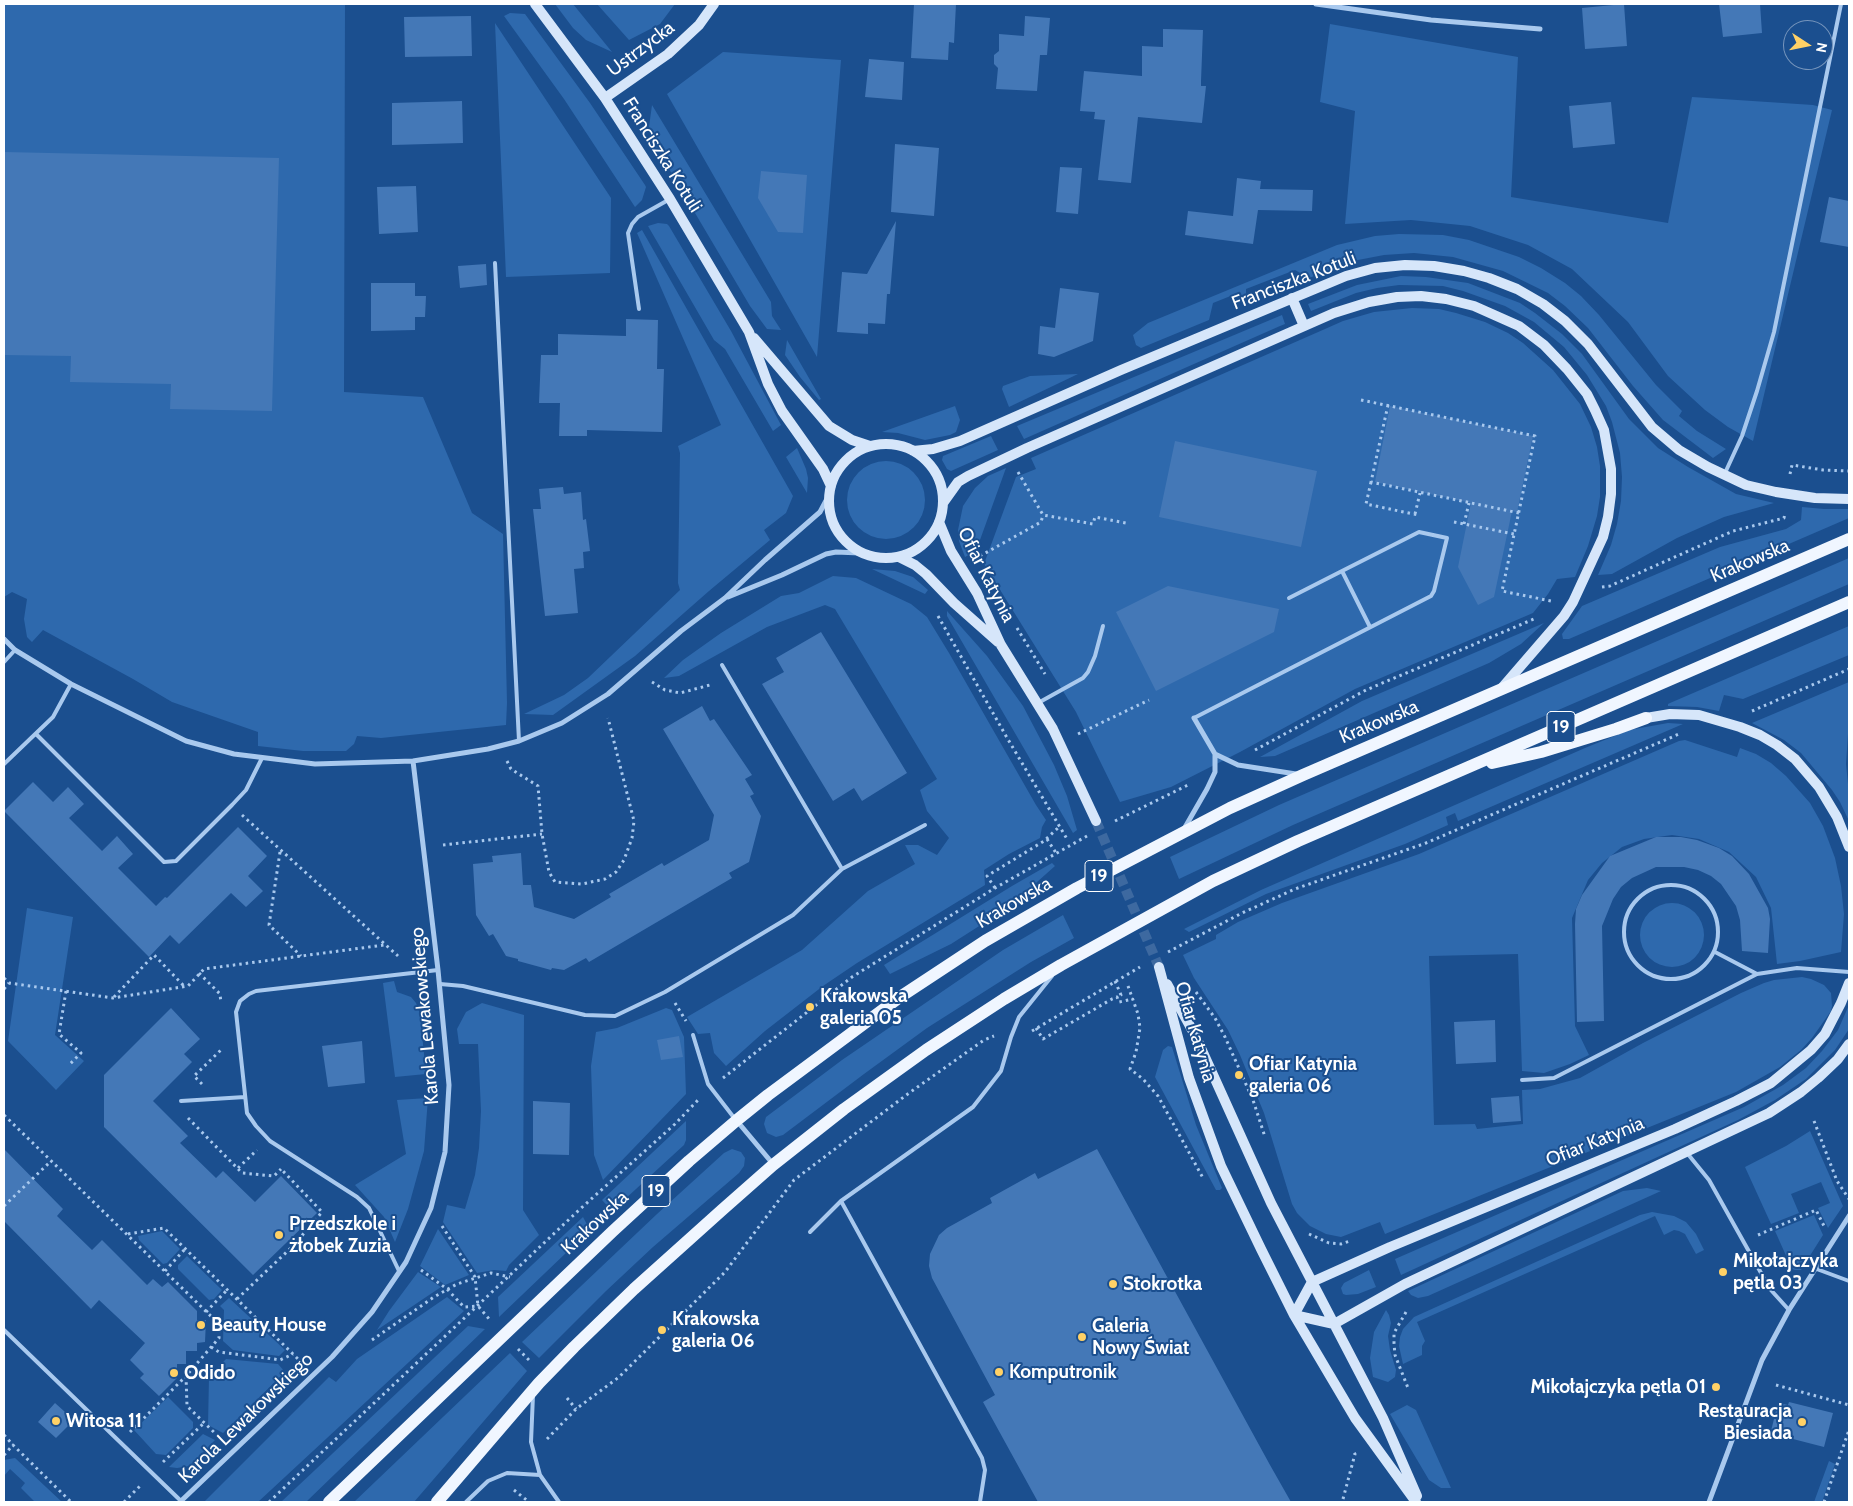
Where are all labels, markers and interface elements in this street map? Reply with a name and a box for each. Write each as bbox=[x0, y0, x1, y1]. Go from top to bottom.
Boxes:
street label: Ustrzycka bbox=[603, 16, 679, 82]
north arrow bbox=[1783, 20, 1833, 70]
text: N bbox=[1812, 41, 1832, 54]
street label: Franciszka Kotuli bbox=[618, 93, 706, 217]
street label: Franciszka Kotuli bbox=[1229, 247, 1359, 315]
street label: Ofiar Katynia bbox=[952, 524, 1020, 626]
street label: Krakowska bbox=[1707, 534, 1793, 588]
street label: Krakowska bbox=[1336, 695, 1422, 749]
road number: 19 bbox=[1547, 712, 1575, 742]
road number: 19 bbox=[1085, 860, 1113, 891]
street label: Krakowska bbox=[972, 872, 1056, 934]
street label: Karola Lewakowskiego bbox=[406, 926, 444, 1106]
street label: Ofiar Katynia bbox=[1170, 979, 1220, 1085]
place label: Krakowska galeria 05 bbox=[820, 985, 907, 1029]
marker: Krakowska galeria 05 bbox=[804, 1001, 816, 1013]
place label: Ofiar Katynia galeria 06 bbox=[1249, 1053, 1357, 1097]
marker: Ofiar Katynia galeria 06 bbox=[1233, 1069, 1245, 1081]
street label: Ofiar Katynia bbox=[1543, 1112, 1647, 1172]
road number: 19 bbox=[642, 1176, 670, 1206]
street label: Krakowska bbox=[557, 1186, 633, 1260]
place label: Przedszkole i żłobek Zuzia bbox=[289, 1213, 396, 1257]
marker: Przedszkole i żłobek Zuzia bbox=[273, 1229, 285, 1241]
place label: Mikołajczyka pętla 03 bbox=[1733, 1250, 1838, 1294]
marker: Mikołajczyka pętla 03 bbox=[1717, 1266, 1729, 1278]
place label: Stokrotka bbox=[1123, 1273, 1202, 1295]
marker: Stokrotka bbox=[1107, 1278, 1119, 1290]
place label: Krakowska galeria 06 bbox=[672, 1308, 759, 1352]
place label: Beauty House bbox=[211, 1314, 326, 1336]
place label: Galeria Nowy Świat bbox=[1092, 1315, 1189, 1359]
marker: Beauty House bbox=[195, 1319, 207, 1331]
marker: Krakowska galeria 06 bbox=[656, 1324, 668, 1336]
marker: Galeria Nowy Świat bbox=[1076, 1331, 1088, 1343]
street label: Karola Lewakowskiego bbox=[174, 1348, 318, 1488]
place label: Komputronik bbox=[1009, 1361, 1117, 1383]
place label: Odido bbox=[184, 1362, 235, 1384]
marker: Komputronik bbox=[993, 1366, 1005, 1378]
marker: Odido bbox=[168, 1367, 180, 1379]
place label: Mikołajczyka pętla 01 bbox=[1530, 1376, 1706, 1398]
marker: Mikołajczyka pętla 01 bbox=[1710, 1381, 1722, 1393]
place label: Restauracja Biesiada bbox=[1698, 1400, 1792, 1444]
place label: Witosa 11 bbox=[66, 1410, 142, 1432]
marker: Witosa 11 bbox=[50, 1415, 62, 1427]
marker: Restauracja Biesiada bbox=[1796, 1416, 1808, 1428]

